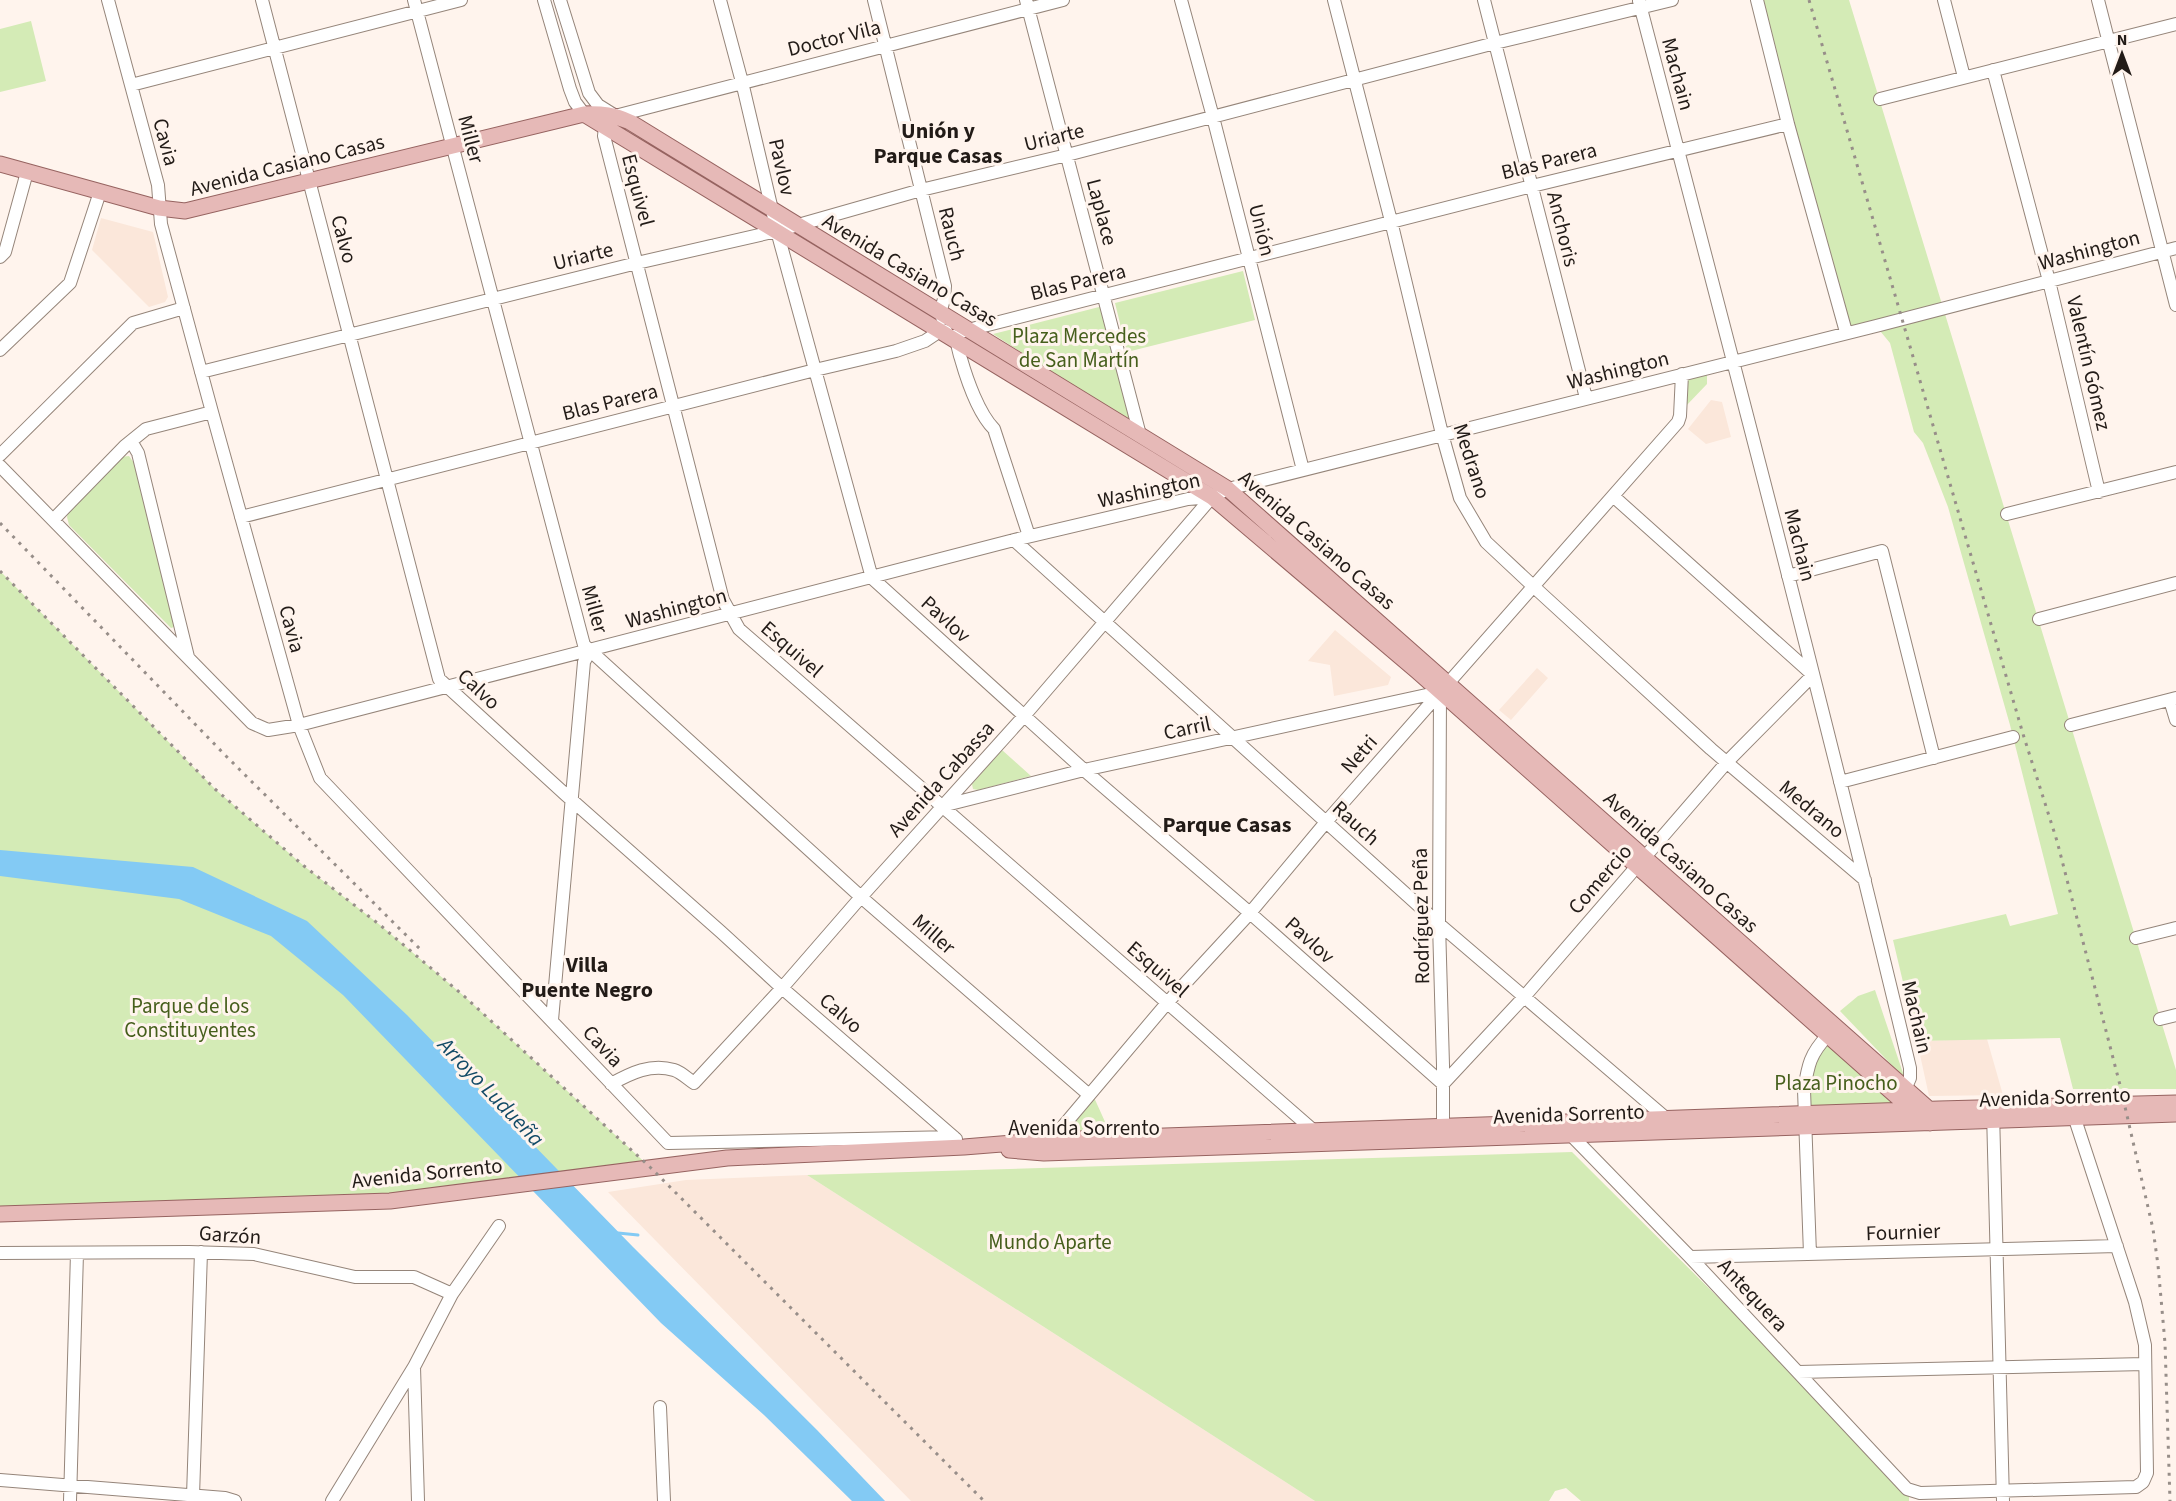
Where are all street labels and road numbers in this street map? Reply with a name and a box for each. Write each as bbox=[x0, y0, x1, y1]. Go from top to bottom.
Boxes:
street label: Doctor Vila bbox=[784, 12, 884, 64]
street label: Machain bbox=[1654, 34, 1702, 114]
street label: Miller bbox=[450, 112, 492, 167]
street label: Cavia bbox=[145, 115, 187, 169]
street label: Uriarte bbox=[1021, 115, 1087, 159]
street label: Avenida Casiano Casas bbox=[187, 126, 388, 204]
street label: Pavlov bbox=[761, 135, 803, 199]
street label: Blas Parera bbox=[1498, 135, 1600, 187]
street label: Esquivel bbox=[614, 151, 662, 229]
street label: Laplace bbox=[1079, 175, 1125, 249]
street label: Anchoris bbox=[1539, 188, 1587, 270]
street label: Unión bbox=[1241, 201, 1283, 259]
street label: Rauch bbox=[931, 204, 973, 264]
street label: Avenida Casiano Casas bbox=[817, 206, 1003, 334]
street label: Calvo bbox=[323, 211, 365, 267]
street label: Washington bbox=[2035, 222, 2143, 278]
street label: Uriarte bbox=[550, 234, 616, 278]
street label: Blas Parera bbox=[1027, 256, 1129, 308]
street label: Valentín Gómez bbox=[2059, 293, 2119, 433]
street label: Washington bbox=[1564, 343, 1672, 397]
street label: Blas Parera bbox=[559, 376, 661, 428]
street label: Medrano bbox=[1446, 419, 1498, 503]
street label: Avenida Casiano Casas bbox=[1232, 463, 1402, 617]
street label: Washington bbox=[1095, 465, 1203, 515]
street label: Machain bbox=[1776, 505, 1824, 585]
street label: Washington bbox=[622, 580, 730, 636]
street label: Miller bbox=[574, 581, 616, 637]
street label: Pavlov bbox=[914, 588, 978, 650]
street label: Cavia bbox=[271, 602, 313, 656]
street label: Esquivel bbox=[754, 614, 830, 684]
street label: Calvo bbox=[451, 661, 507, 717]
street label: Carril bbox=[1161, 708, 1213, 748]
street label: Avenida Cabassa bbox=[881, 714, 1001, 844]
street label: Netri bbox=[1333, 728, 1385, 780]
street label: Medrano bbox=[1773, 773, 1851, 845]
street label: Avenida Casiano Casas bbox=[1597, 784, 1765, 940]
street label: Rauch bbox=[1326, 793, 1386, 853]
street label: Comercio bbox=[1561, 837, 1639, 921]
street label: Rodríguez Peña bbox=[1405, 847, 1437, 985]
street label: Miller bbox=[906, 907, 963, 962]
street label: Pavlov bbox=[1278, 909, 1342, 971]
street label: Esquivel bbox=[1120, 934, 1196, 1004]
street label: Machain bbox=[1894, 978, 1940, 1056]
street label: Calvo bbox=[813, 986, 869, 1040]
street label: Cavia bbox=[576, 1018, 630, 1074]
street label: Avenida Sorrento bbox=[1979, 1079, 2131, 1115]
street label: Avenida Sorrento bbox=[1493, 1096, 1645, 1132]
street label: Avenida Sorrento bbox=[1008, 1113, 1160, 1143]
street label: Avenida Sorrento bbox=[350, 1150, 504, 1196]
street label: Fournier bbox=[1865, 1216, 1941, 1248]
street label: Garzón bbox=[198, 1218, 262, 1252]
street label: Antequera bbox=[1711, 1251, 1795, 1339]

